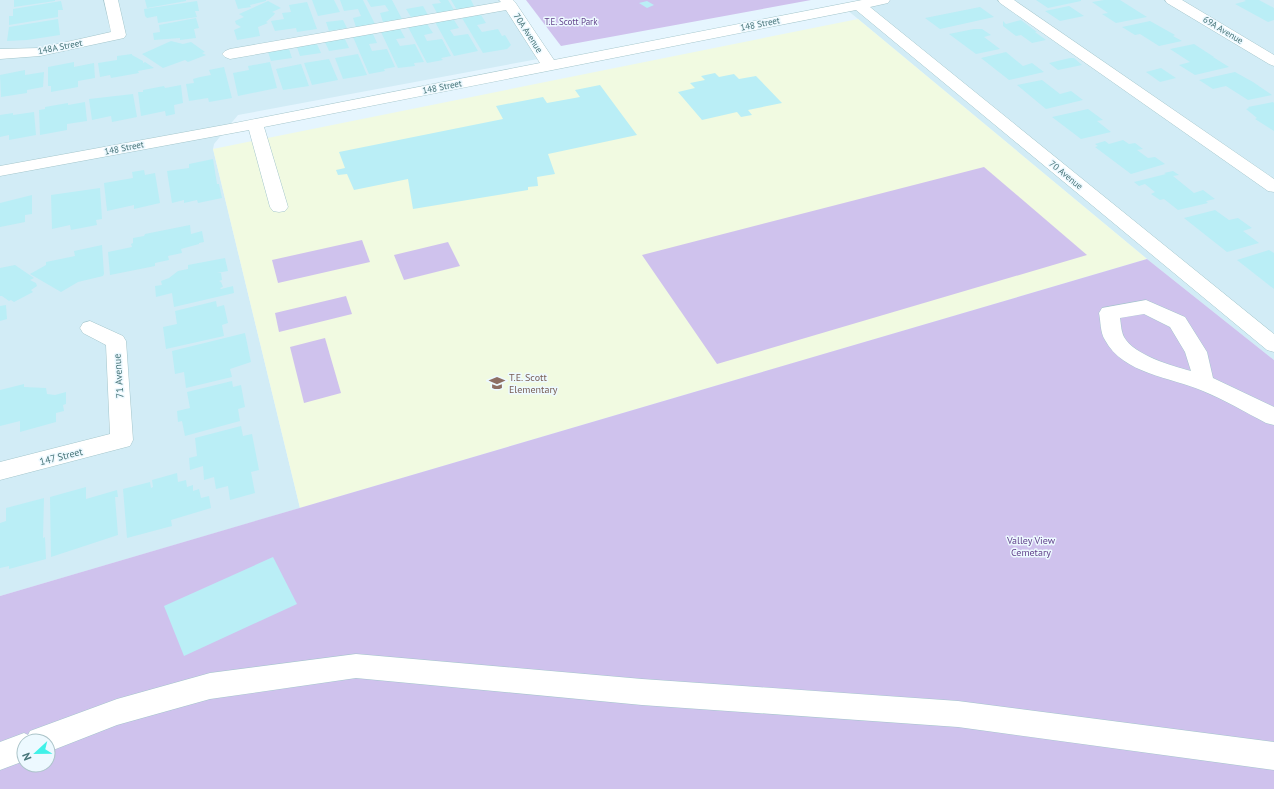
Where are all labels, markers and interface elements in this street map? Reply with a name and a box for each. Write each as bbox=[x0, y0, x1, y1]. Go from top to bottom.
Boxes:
street label: 70A Avenue bbox=[512, 11, 545, 55]
street label: 69A Avenue bbox=[1201, 13, 1246, 46]
street label: 148 Street bbox=[739, 14, 781, 33]
park label: T.E. Scott Park bbox=[545, 16, 598, 27]
street label: 148A Street bbox=[37, 37, 83, 56]
street label: 148 Street bbox=[421, 77, 463, 96]
street label: 148 Street bbox=[103, 138, 145, 157]
street label: 70 Avenue bbox=[1047, 158, 1086, 192]
street label: 71 Avenue bbox=[110, 353, 127, 399]
place label: T.E. Scott Elementary bbox=[509, 371, 558, 396]
school or university icon: T.E. Scott Elementary bbox=[488, 374, 506, 392]
street label: 147 Street bbox=[38, 445, 85, 468]
park label: Valley View Cemetary bbox=[1006, 534, 1056, 559]
north arrow bbox=[16, 733, 56, 773]
text: N bbox=[19, 751, 35, 763]

